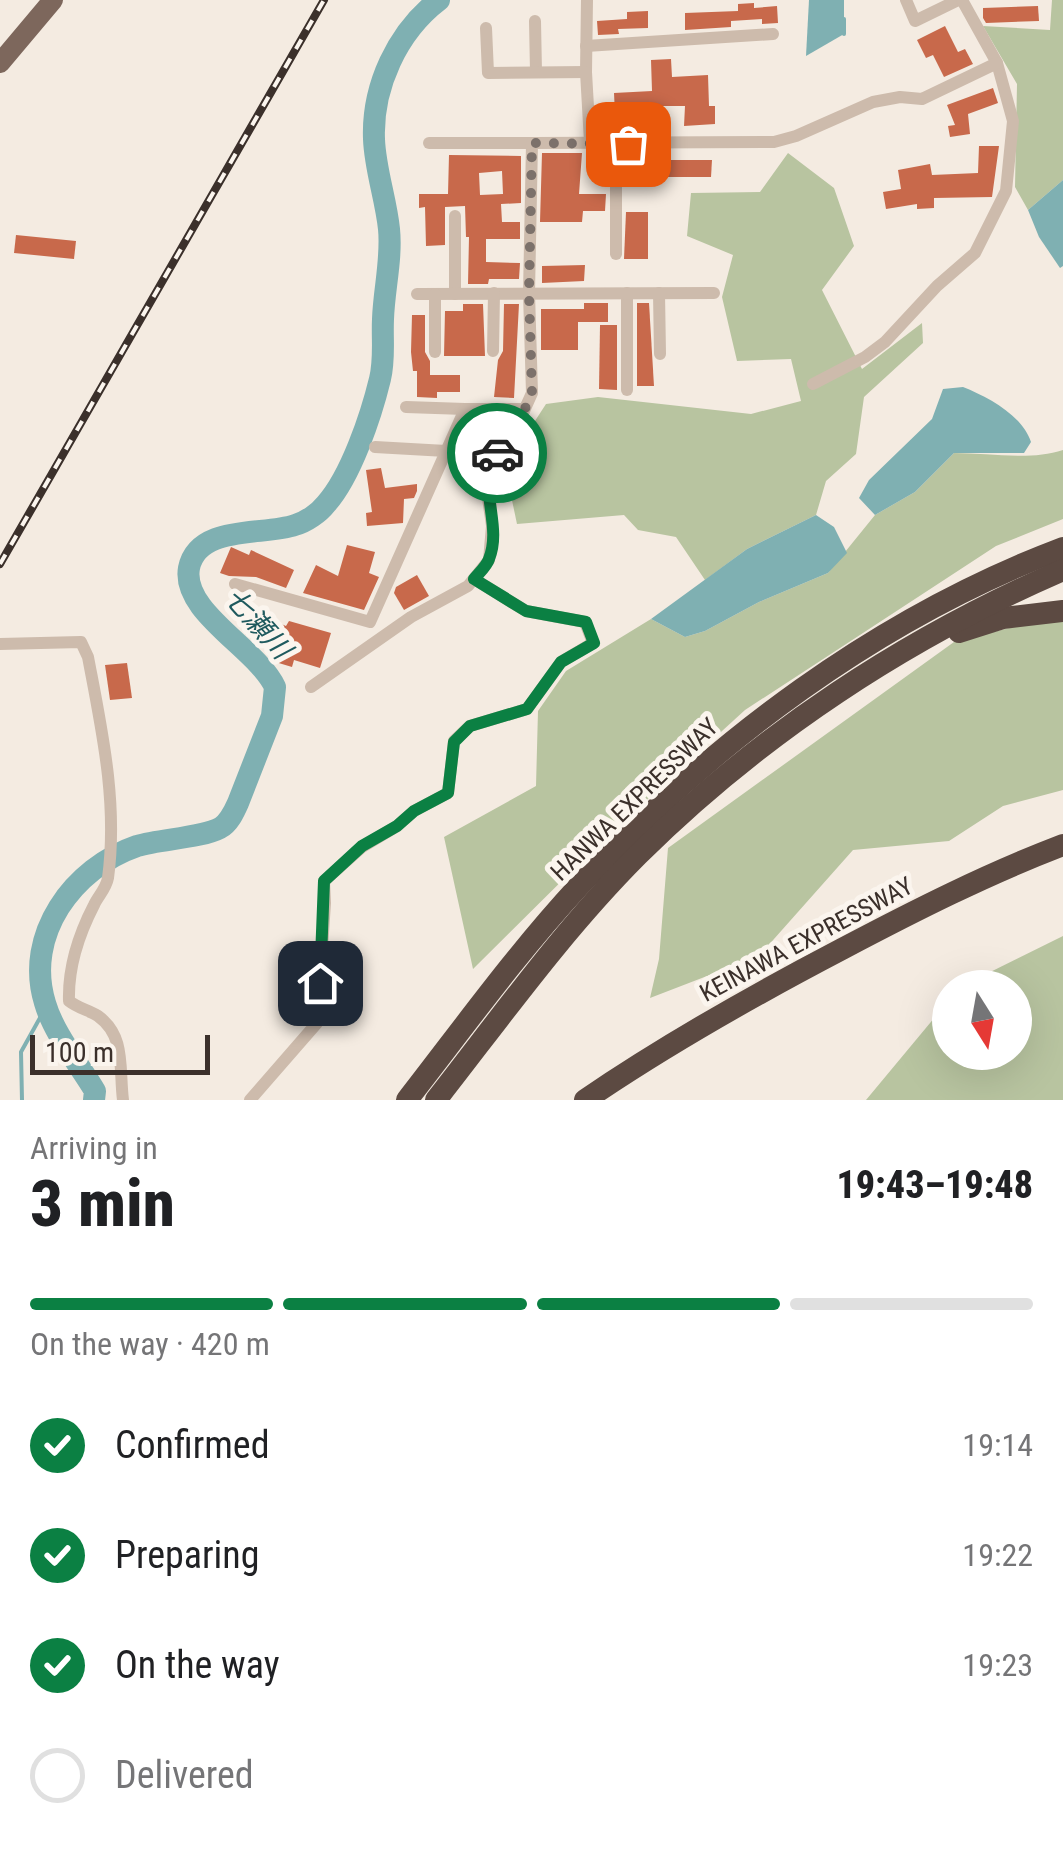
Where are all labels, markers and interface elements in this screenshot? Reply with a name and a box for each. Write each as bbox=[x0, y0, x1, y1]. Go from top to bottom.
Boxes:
pin bbox=[586, 102, 671, 187]
icon: bag bbox=[601, 117, 656, 172]
courier bbox=[447, 403, 547, 503]
icon: car bbox=[470, 426, 525, 481]
water label: 七瀬川 bbox=[217, 581, 300, 668]
street label: HANWA EXPRESSWAY bbox=[545, 712, 724, 887]
street label: KEINAWA EXPRESSWAY bbox=[695, 871, 918, 1008]
pin bbox=[278, 941, 363, 1026]
icon: home bbox=[293, 956, 348, 1011]
north arrow bbox=[932, 970, 1032, 1070]
map controls bbox=[932, 970, 1032, 1070]
scale bar bbox=[30, 1030, 210, 1074]
text: 100 m bbox=[45, 1036, 114, 1069]
text: Arriving in bbox=[30, 1129, 158, 1167]
text: 19:43–19:48 bbox=[836, 1163, 1033, 1207]
text: 3 min bbox=[30, 1166, 175, 1242]
text: On the way · 420 m bbox=[30, 1325, 270, 1363]
icon: check bbox=[30, 1418, 85, 1473]
text: Confirmed bbox=[115, 1423, 270, 1467]
text: 19:14 bbox=[962, 1426, 1033, 1464]
icon: check bbox=[30, 1528, 85, 1583]
text: Preparing bbox=[115, 1533, 260, 1577]
text: 19:22 bbox=[962, 1536, 1033, 1574]
icon: check bbox=[30, 1638, 85, 1693]
text: On the way bbox=[115, 1643, 280, 1687]
text: 19:23 bbox=[962, 1646, 1033, 1684]
text: Delivered bbox=[115, 1753, 254, 1797]

